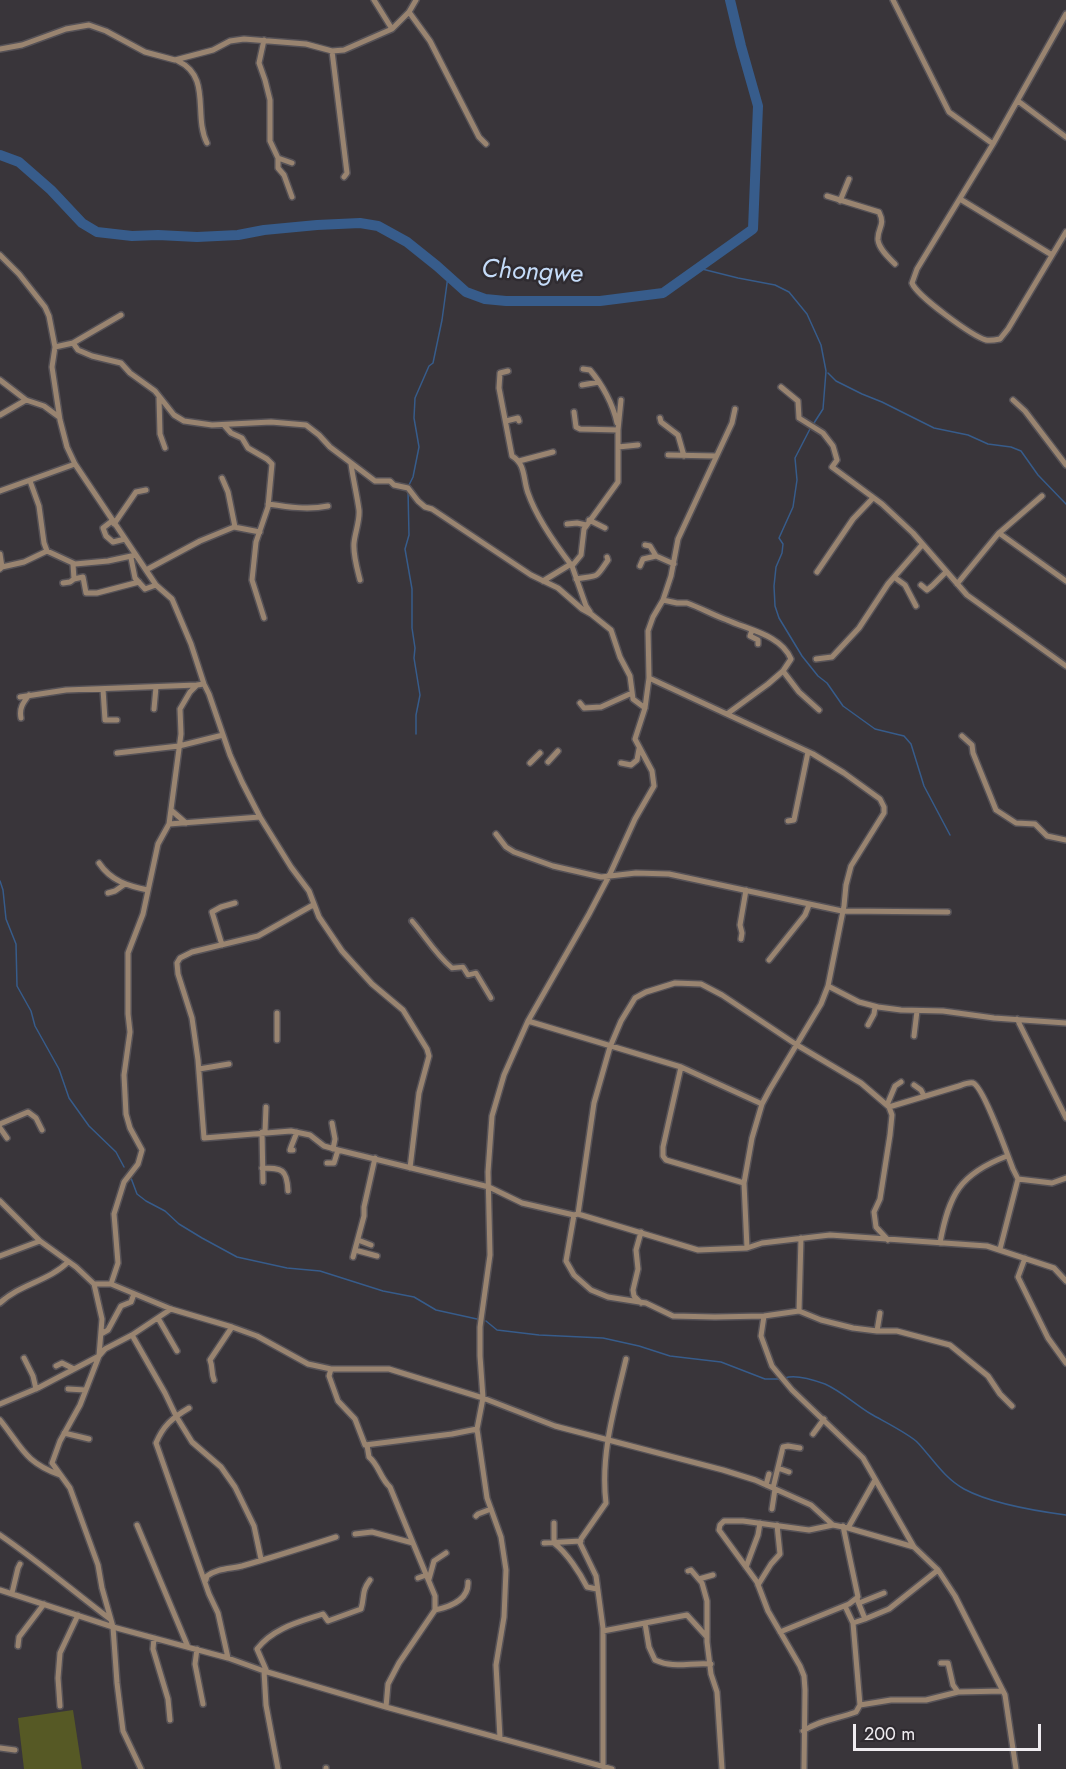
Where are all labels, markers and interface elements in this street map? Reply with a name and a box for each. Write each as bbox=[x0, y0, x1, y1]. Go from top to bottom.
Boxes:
water label: Chongwe bbox=[480, 255, 584, 291]
scale bar bbox=[856, 1712, 1044, 1750]
text: 200 m bbox=[864, 1721, 915, 1747]

